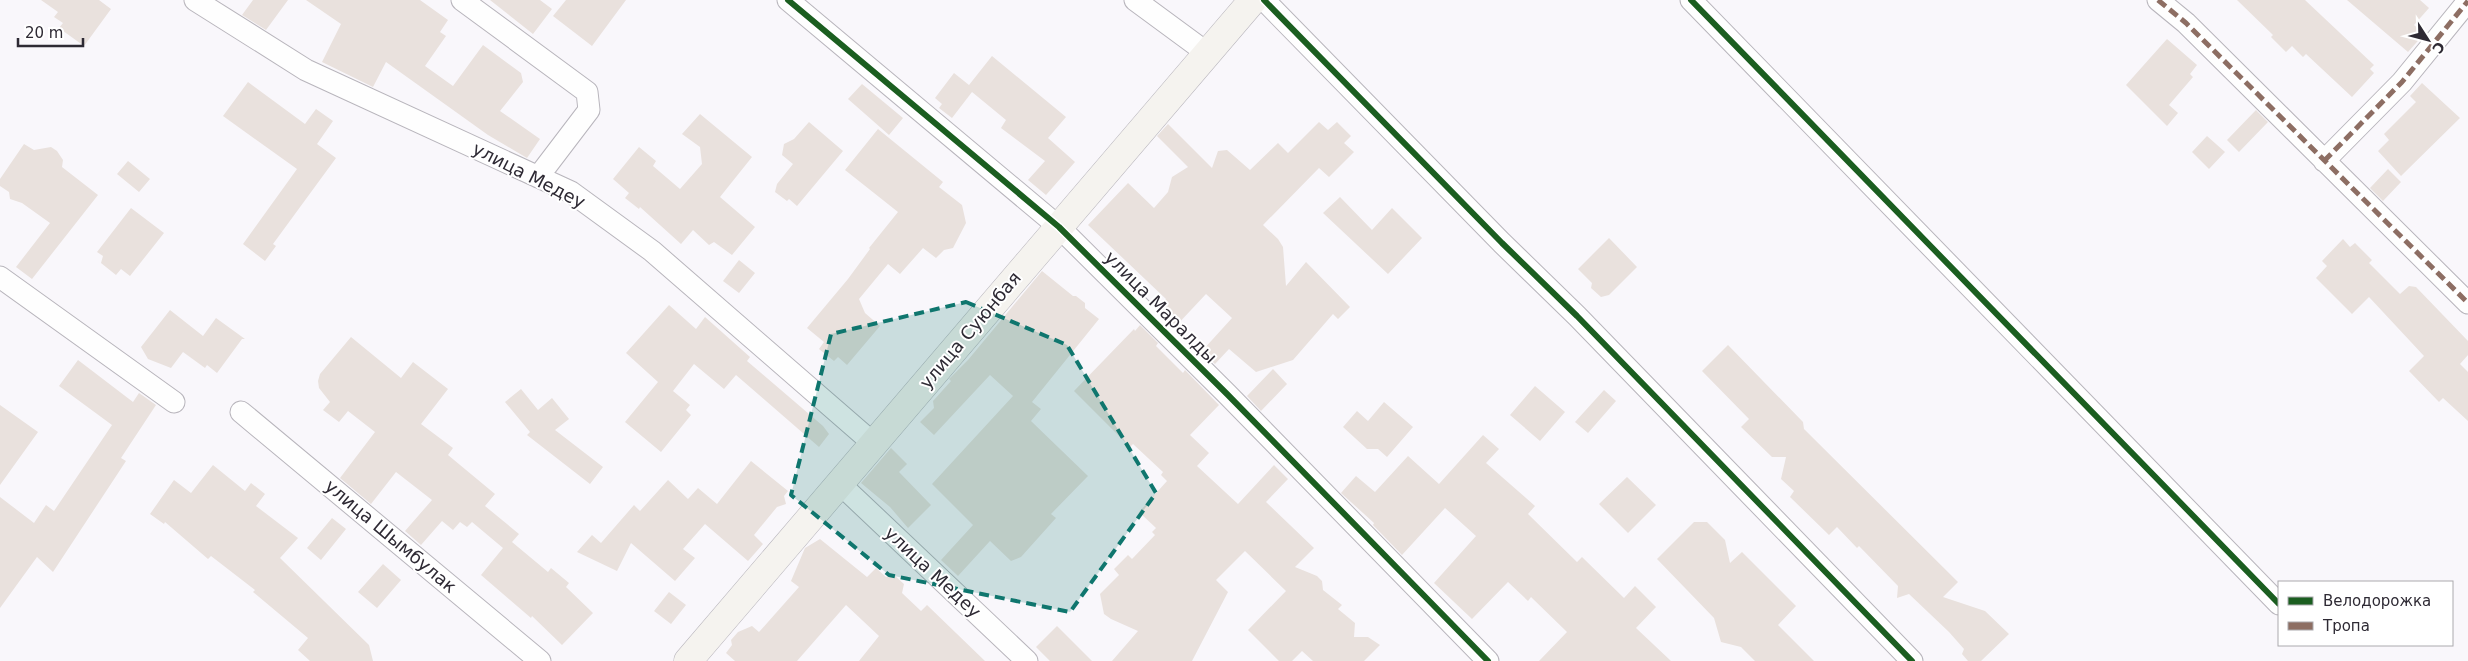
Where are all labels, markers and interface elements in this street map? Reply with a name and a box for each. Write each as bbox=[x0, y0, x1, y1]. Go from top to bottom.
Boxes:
scale bar bbox=[18, 15, 82, 47]
north arrow bbox=[2403, 15, 2453, 65]
text: 20 m bbox=[25, 24, 63, 42]
text: С bbox=[2429, 39, 2448, 57]
street label: улица Медеу bbox=[469, 138, 589, 213]
street label: улица Маралды bbox=[1101, 247, 1221, 367]
street label: улица Суюнбая bbox=[915, 267, 1025, 393]
street label: улица Шымбулак bbox=[321, 475, 461, 597]
street label: улица Медеу bbox=[881, 522, 986, 622]
legend bbox=[2278, 581, 2453, 646]
text: Велодорожка bbox=[2323, 592, 2431, 610]
text: Тропа bbox=[2322, 617, 2370, 635]

